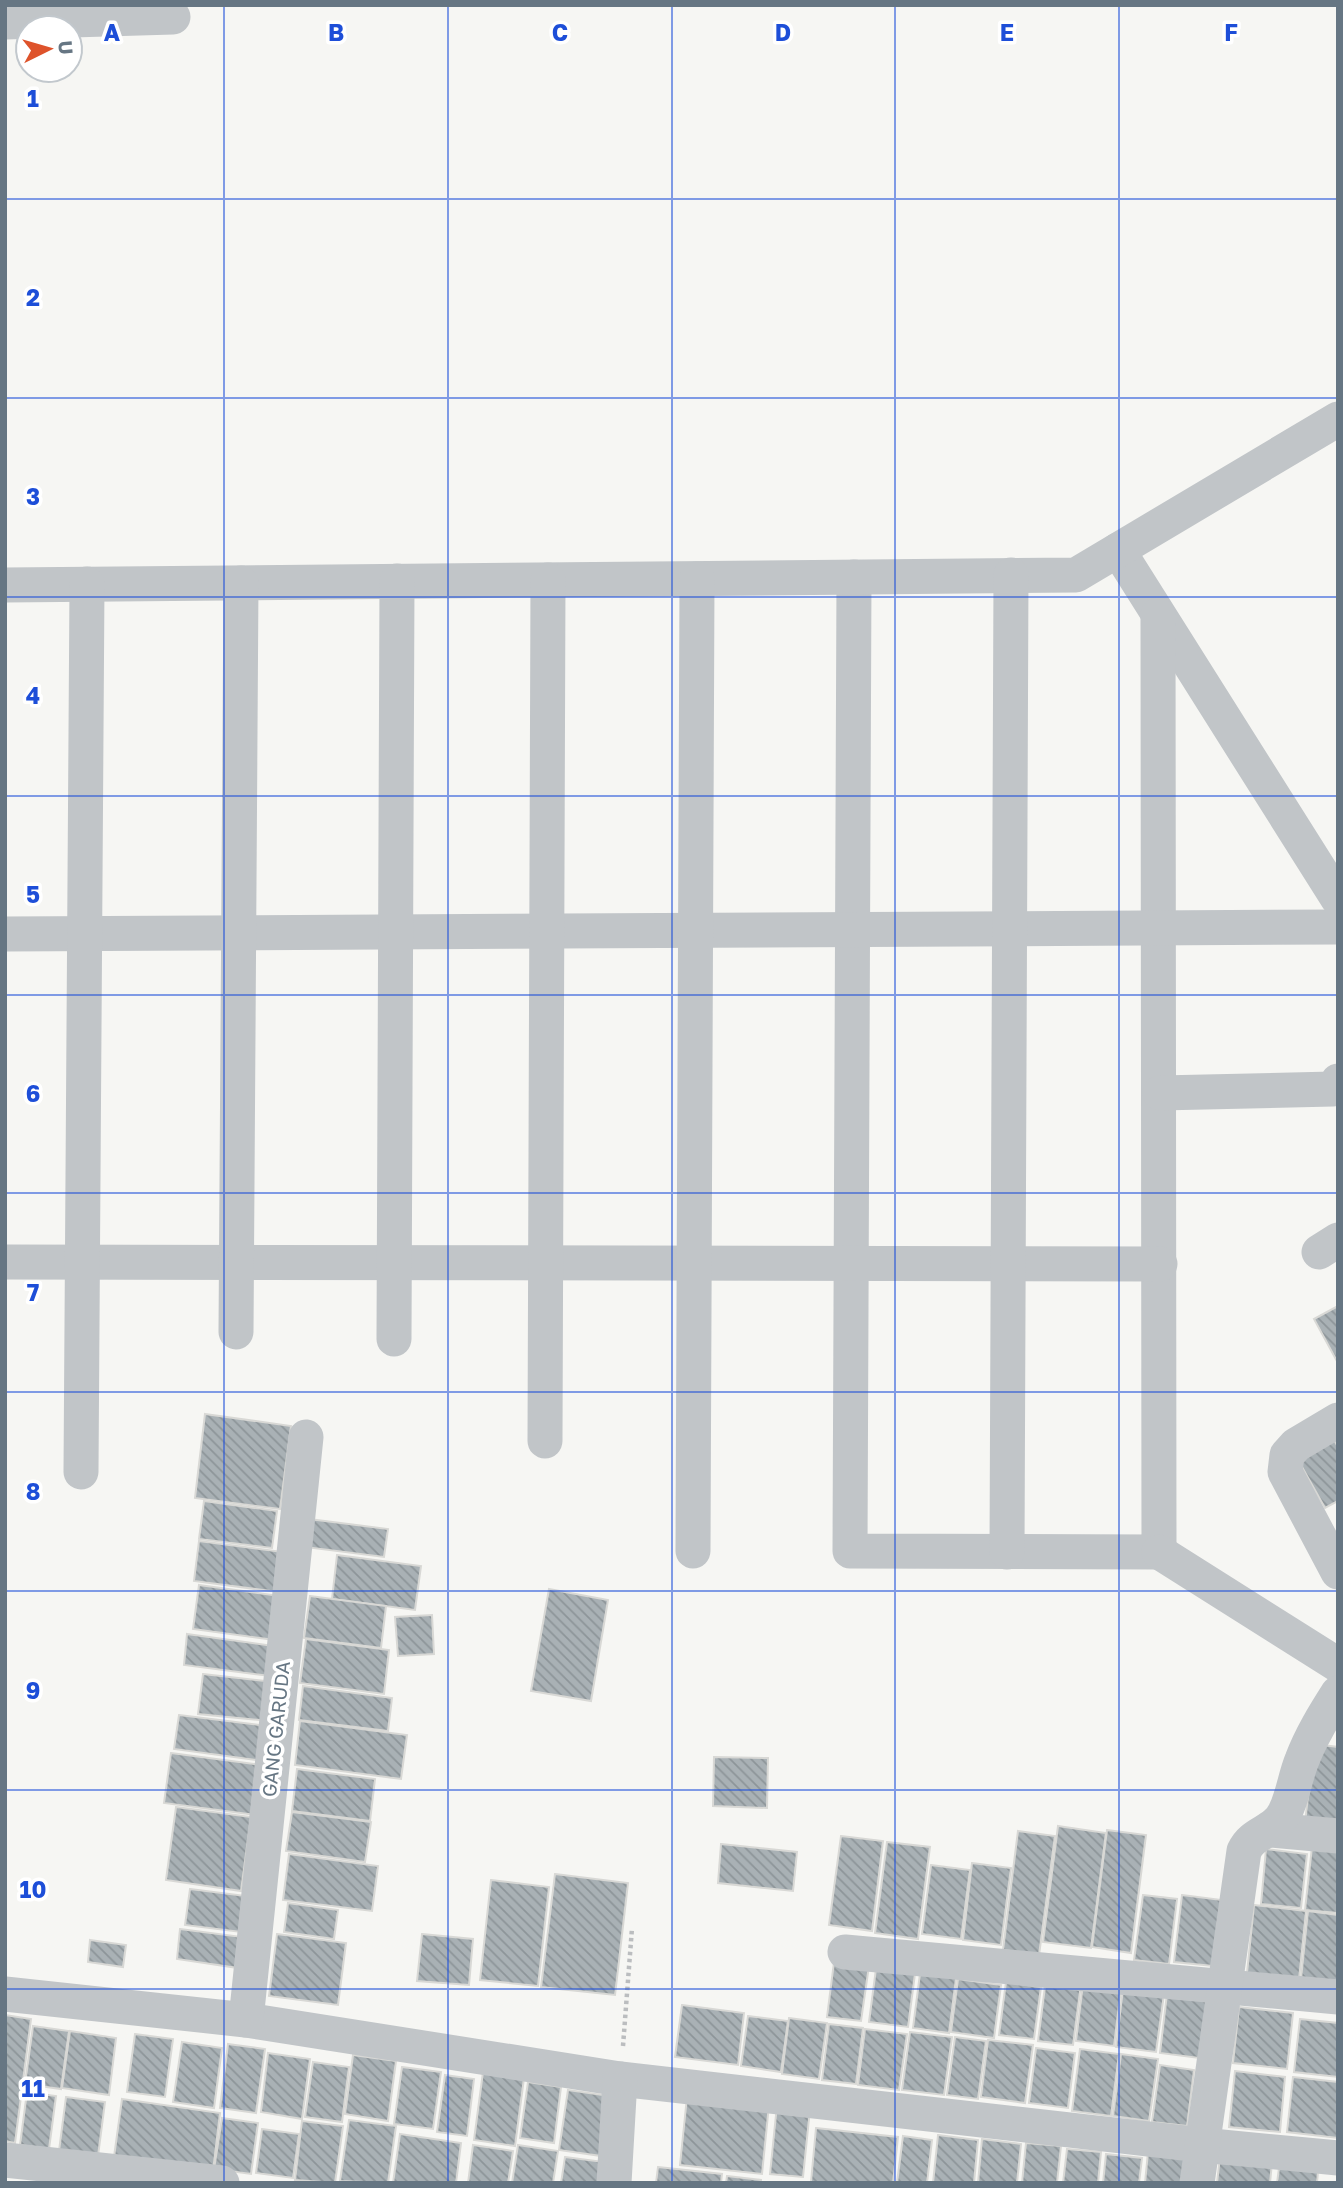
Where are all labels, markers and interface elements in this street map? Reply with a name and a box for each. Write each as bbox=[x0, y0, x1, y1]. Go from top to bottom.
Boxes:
north arrow bbox=[14, 14, 84, 84]
text: A bbox=[104, 18, 121, 46]
text: B bbox=[328, 18, 344, 46]
text: C bbox=[552, 18, 568, 46]
text: D bbox=[775, 18, 791, 46]
text: E bbox=[1000, 18, 1014, 46]
text: F bbox=[1224, 18, 1238, 46]
text: U bbox=[54, 40, 78, 55]
text: 1 bbox=[27, 84, 39, 112]
text: 2 bbox=[26, 283, 40, 311]
text: 3 bbox=[26, 482, 40, 510]
text: 4 bbox=[26, 681, 40, 709]
text: 5 bbox=[26, 880, 40, 908]
text: 6 bbox=[26, 1079, 40, 1107]
text: 7 bbox=[27, 1278, 39, 1306]
text: 8 bbox=[26, 1477, 40, 1505]
street label: GANG GARUDA bbox=[257, 1660, 294, 1798]
text: 9 bbox=[26, 1676, 40, 1704]
text: 10 bbox=[20, 1875, 46, 1903]
text: 11 bbox=[21, 2074, 45, 2102]

